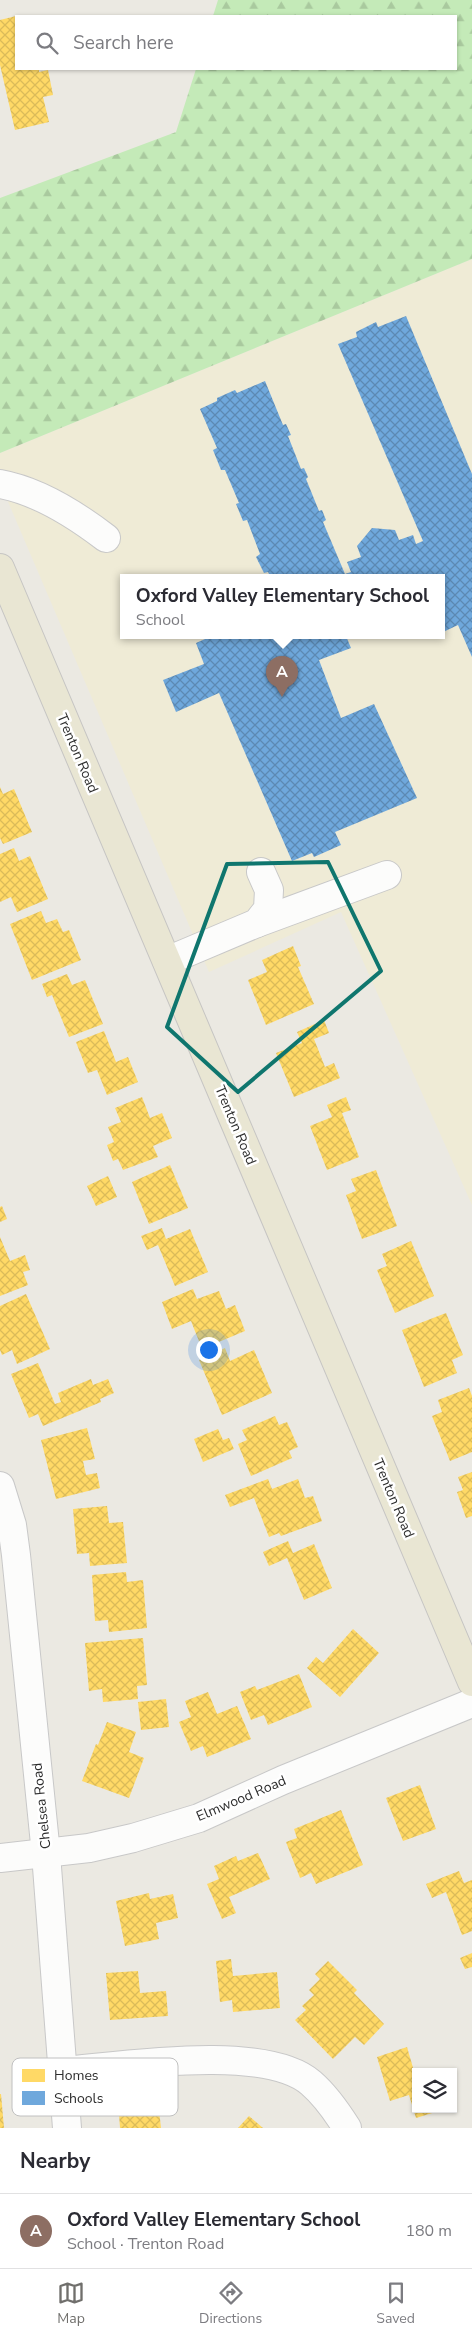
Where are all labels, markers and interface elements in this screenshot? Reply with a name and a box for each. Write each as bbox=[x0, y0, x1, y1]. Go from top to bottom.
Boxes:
search box bbox=[15, 15, 457, 70]
icon: search bbox=[33, 29, 61, 57]
text: Search here bbox=[73, 30, 174, 56]
popup bbox=[120, 574, 445, 639]
text: Oxford Valley Elementary School bbox=[136, 583, 429, 609]
text: School bbox=[136, 609, 185, 631]
pin: A bbox=[266, 656, 298, 697]
street label: Trenton Road bbox=[52, 711, 103, 796]
street label: Trenton Road bbox=[210, 1083, 261, 1168]
your location bbox=[196, 1337, 222, 1363]
street label: Trenton Road bbox=[368, 1456, 419, 1541]
street label: Chelsea Road bbox=[28, 1762, 55, 1850]
street label: Elmwood Road bbox=[193, 1771, 289, 1826]
legend bbox=[12, 2058, 178, 2116]
text: Homes bbox=[54, 2066, 99, 2085]
map controls bbox=[412, 2068, 457, 2113]
button: layers bbox=[412, 2068, 457, 2113]
text: Schools bbox=[54, 2089, 104, 2108]
text: Nearby bbox=[20, 2147, 90, 2175]
text: Oxford Valley Elementary School bbox=[67, 2207, 360, 2233]
text: A bbox=[30, 2220, 42, 2242]
text: 180 m bbox=[405, 2220, 452, 2242]
text: School · Trenton Road bbox=[67, 2233, 224, 2255]
tab: Map bbox=[57, 2279, 85, 2328]
tab: Directions bbox=[199, 2279, 262, 2328]
tab: Saved bbox=[376, 2279, 415, 2328]

